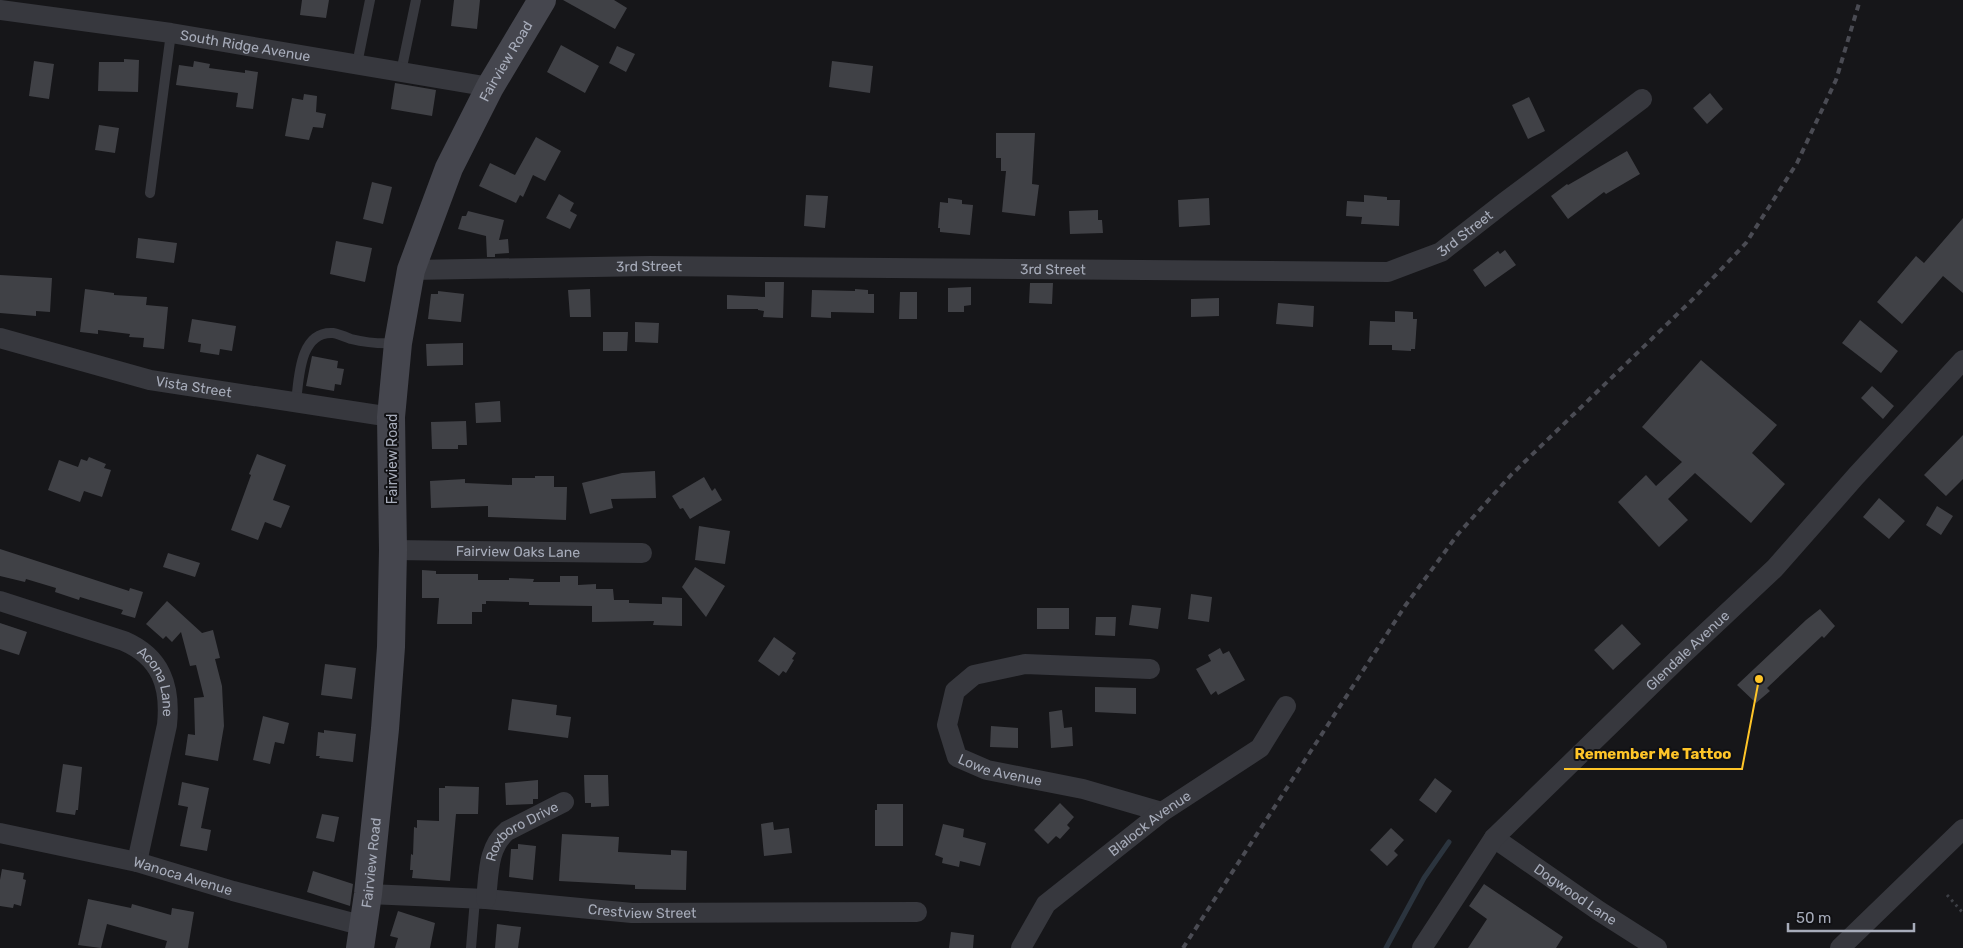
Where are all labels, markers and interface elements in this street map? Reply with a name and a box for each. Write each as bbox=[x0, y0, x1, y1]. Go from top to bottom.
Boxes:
street label: Fairview Road bbox=[476, 18, 536, 104]
street label: South Ridge Avenue bbox=[179, 26, 312, 65]
street label: 3rd Street bbox=[1434, 206, 1496, 260]
street label: 3rd Street bbox=[616, 257, 683, 275]
street label: 3rd Street bbox=[1020, 261, 1086, 278]
street label: Vista Street bbox=[154, 372, 233, 401]
street label: Fairview Road bbox=[384, 414, 401, 504]
street label: Fairview Oaks Lane bbox=[456, 542, 580, 561]
street label: Glendale Avenue bbox=[1642, 607, 1733, 694]
street label: Acona Lane bbox=[134, 643, 176, 717]
callout: Remember Me Tattoo bbox=[1564, 739, 1742, 769]
text: Remember Me Tattoo bbox=[1574, 745, 1732, 763]
street label: Lowe Avenue bbox=[956, 750, 1044, 789]
street label: Blalock Avenue bbox=[1105, 787, 1194, 860]
street label: Roxboro Drive bbox=[482, 798, 561, 863]
street label: Fairview Road bbox=[358, 817, 384, 909]
street label: Wanoca Avenue bbox=[131, 853, 235, 899]
street label: Dogwood Lane bbox=[1531, 860, 1620, 929]
street label: Crestview Street bbox=[587, 900, 697, 922]
scale bar bbox=[1788, 900, 1914, 932]
text: 50 m bbox=[1796, 909, 1831, 927]

